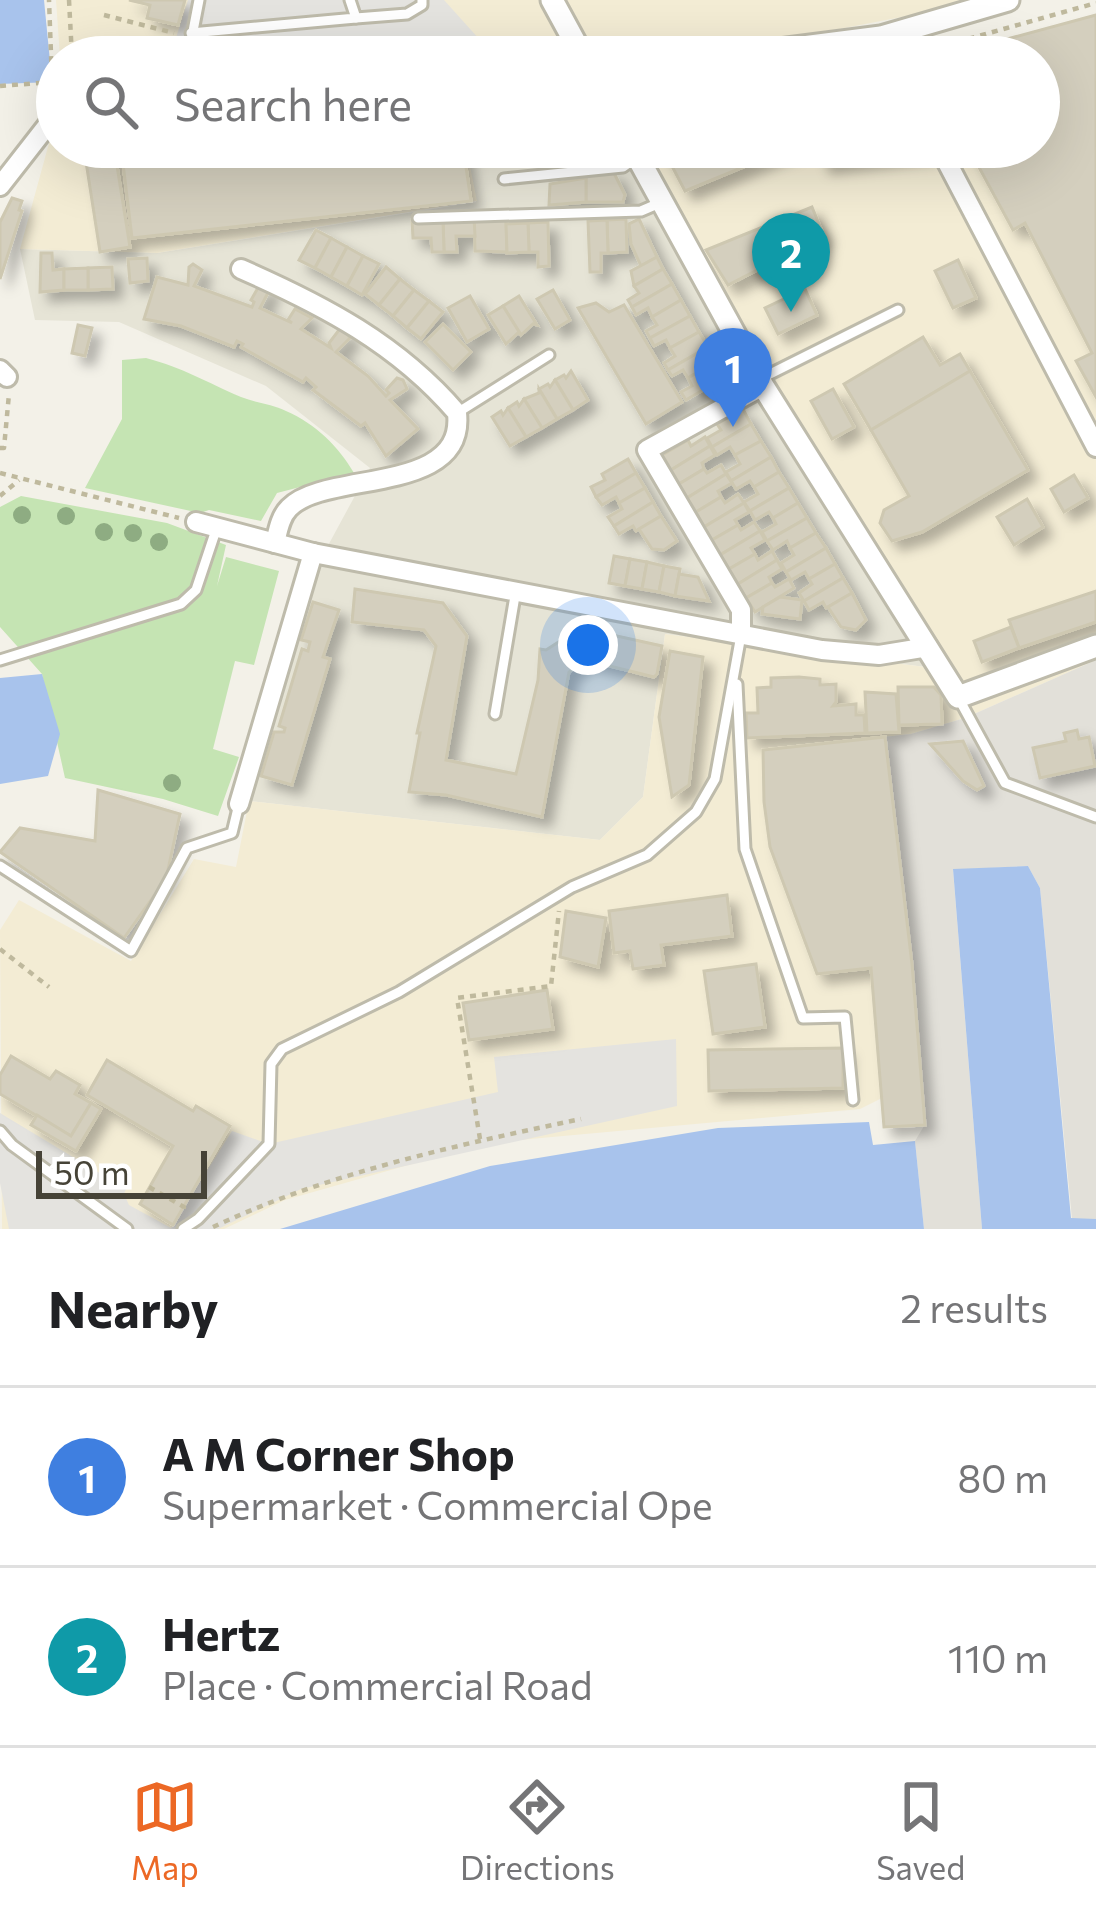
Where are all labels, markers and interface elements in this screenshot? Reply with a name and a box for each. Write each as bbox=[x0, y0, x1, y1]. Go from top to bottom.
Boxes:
search box bbox=[36, 36, 1060, 168]
icon: search bbox=[78, 69, 144, 135]
text: Search here bbox=[174, 75, 412, 130]
pin: 2 bbox=[752, 213, 830, 312]
pin: 1 bbox=[694, 328, 772, 427]
your location bbox=[558, 615, 618, 675]
scale bar bbox=[36, 1145, 207, 1198]
text: 50 m bbox=[54, 1151, 130, 1192]
text: Nearby bbox=[48, 1276, 218, 1339]
text: 2 results bbox=[900, 1283, 1048, 1331]
text: A M Corner Shop bbox=[162, 1425, 515, 1480]
text: 1 bbox=[78, 1453, 96, 1501]
text: 80 m bbox=[957, 1453, 1048, 1501]
text: Supermarket · Commercial Ope bbox=[162, 1480, 713, 1528]
text: Hertz bbox=[162, 1605, 280, 1660]
text: 2 bbox=[76, 1633, 98, 1681]
text: 110 m bbox=[948, 1633, 1048, 1681]
text: Place · Commercial Road bbox=[162, 1660, 592, 1708]
tab: Map bbox=[131, 1774, 199, 1887]
tab: Directions bbox=[460, 1774, 615, 1887]
tab: Saved bbox=[876, 1774, 965, 1887]

